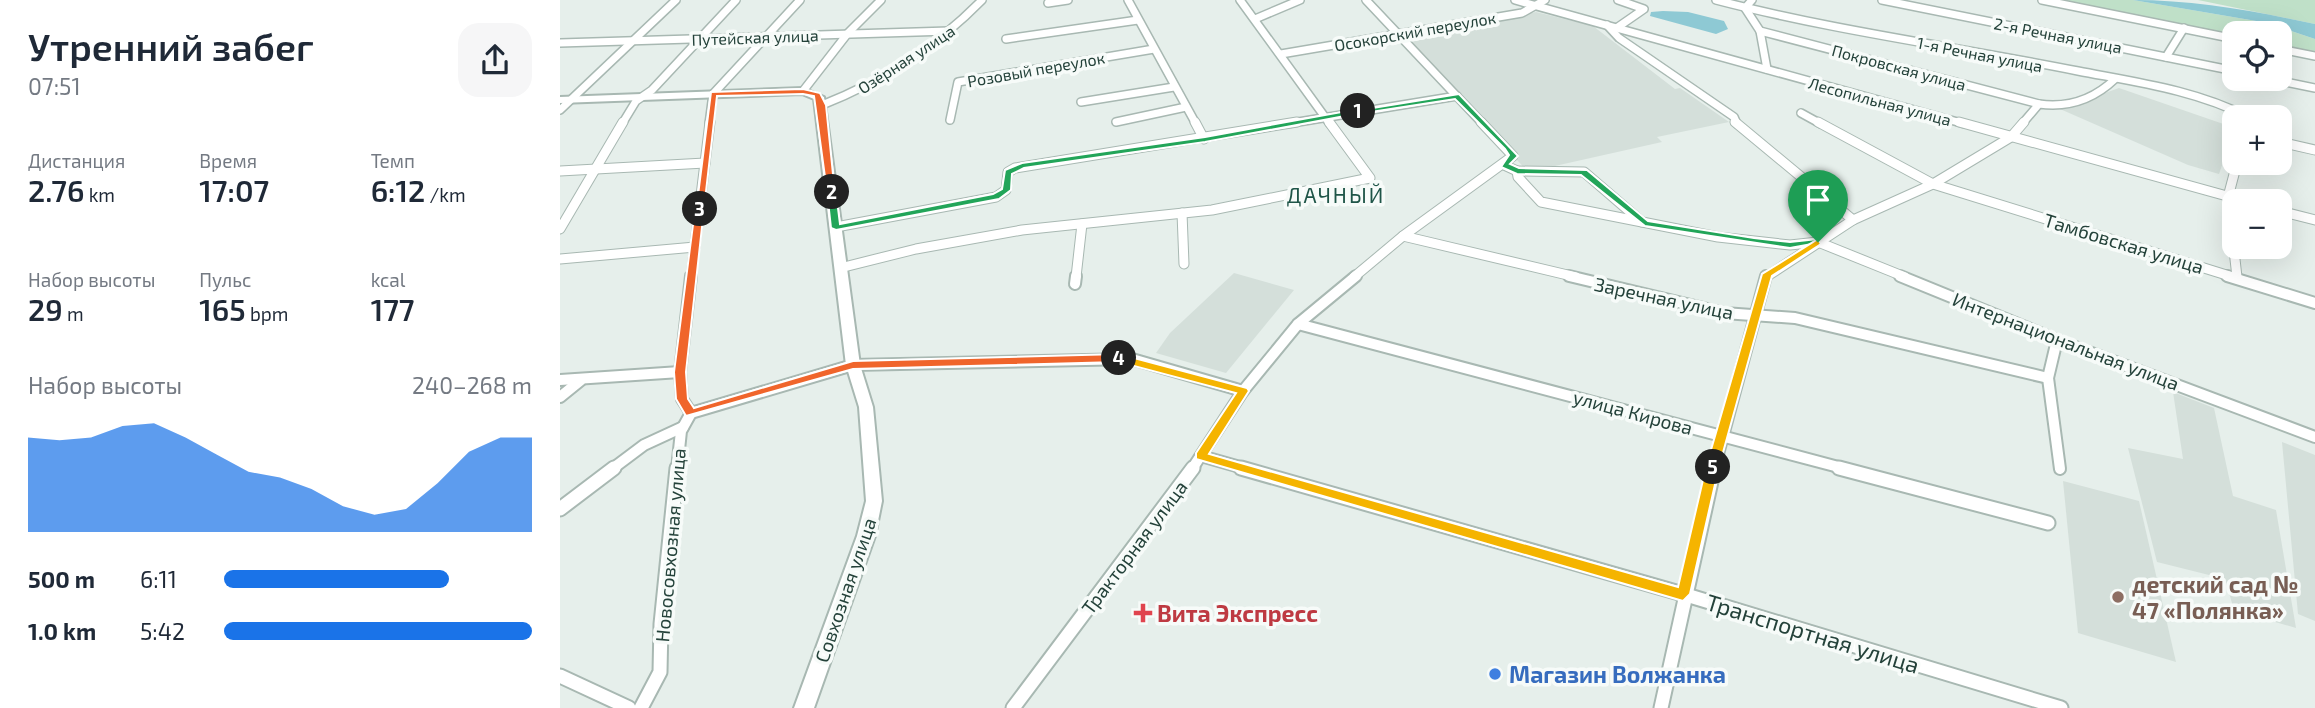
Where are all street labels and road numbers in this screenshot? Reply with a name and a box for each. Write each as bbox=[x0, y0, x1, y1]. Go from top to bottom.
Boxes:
street label: Осокорский переулок bbox=[1333, 7, 1498, 56]
street label: 2-я Речная улица bbox=[1992, 13, 2124, 58]
street label: Озёрная улица bbox=[854, 21, 959, 98]
street label: Путейская улица bbox=[691, 25, 819, 50]
street label: 1-я Речная улица bbox=[1915, 33, 2044, 76]
street label: Покровская улица bbox=[1830, 40, 1968, 95]
street label: Розовый переулок bbox=[966, 47, 1107, 91]
street label: Лесопильная улица bbox=[1806, 73, 1953, 130]
street label: Тамбовская улица bbox=[2041, 208, 2207, 279]
street label: Заречная улица bbox=[1592, 272, 1736, 325]
street label: Интернациональная улица bbox=[1949, 287, 2182, 396]
street label: улица Кирова bbox=[1570, 385, 1695, 440]
street label: Новосовхозная улица bbox=[650, 447, 691, 643]
street label: Тракторная улица bbox=[1076, 476, 1193, 619]
street label: Совхозная улица bbox=[810, 515, 881, 666]
street label: Транспортная улица bbox=[1703, 587, 1923, 680]

